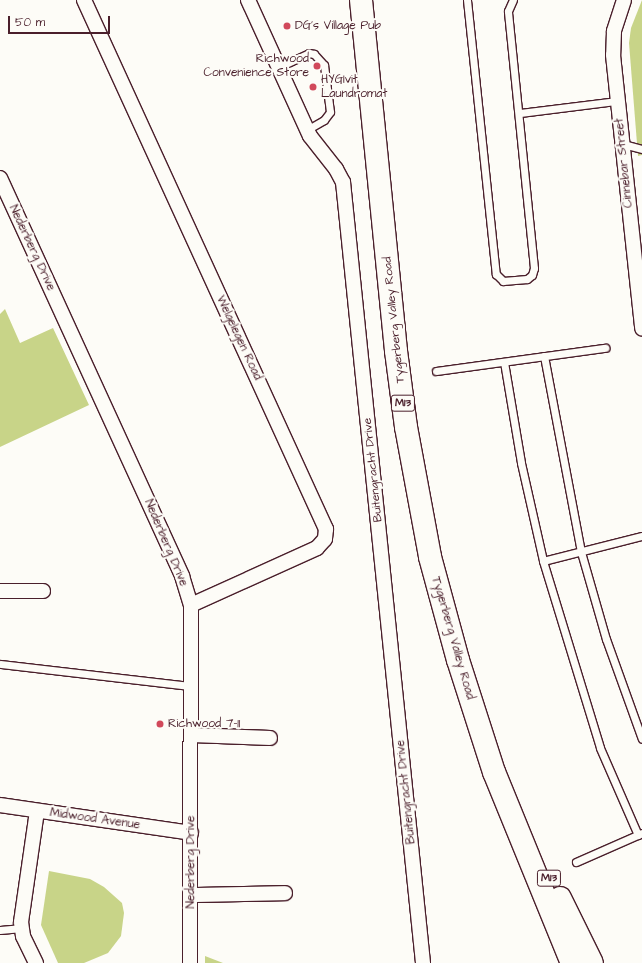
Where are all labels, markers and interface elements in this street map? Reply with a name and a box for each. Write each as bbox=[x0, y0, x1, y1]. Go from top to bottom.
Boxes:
scale bar bbox=[10, 8, 112, 34]
text: 50 m bbox=[15, 14, 45, 31]
place label: DG's Village Pub bbox=[295, 19, 381, 33]
marker: DG's Village Pub bbox=[282, 21, 292, 31]
place label: Richwood Convenience Store bbox=[203, 52, 309, 80]
marker: Richwood Convenience Store bbox=[312, 61, 322, 71]
place label: HYGIvit Laundromat bbox=[321, 73, 387, 101]
marker: HYGIvit Laundromat bbox=[308, 82, 318, 92]
street label: Cinnebar Street bbox=[612, 117, 636, 209]
street label: Nederberg Drive bbox=[6, 203, 58, 293]
street label: Tygerberg Valley Road bbox=[380, 256, 408, 384]
street label: Welgelegen Road bbox=[213, 293, 265, 383]
road number: M13 bbox=[390, 394, 416, 412]
street label: Buitengracht Drive bbox=[360, 417, 386, 523]
street label: Nederberg Drive bbox=[141, 497, 191, 589]
street label: Tygerberg Valley Road bbox=[429, 575, 477, 701]
place label: Richwood 7-11 bbox=[168, 717, 240, 731]
marker: Richwood 7-11 bbox=[155, 719, 165, 729]
street label: Buitengracht Drive bbox=[393, 739, 419, 845]
street label: Midwood Avenue bbox=[49, 806, 141, 832]
street label: Nederberg Drive bbox=[184, 815, 198, 909]
road number: M13 bbox=[536, 869, 562, 887]

